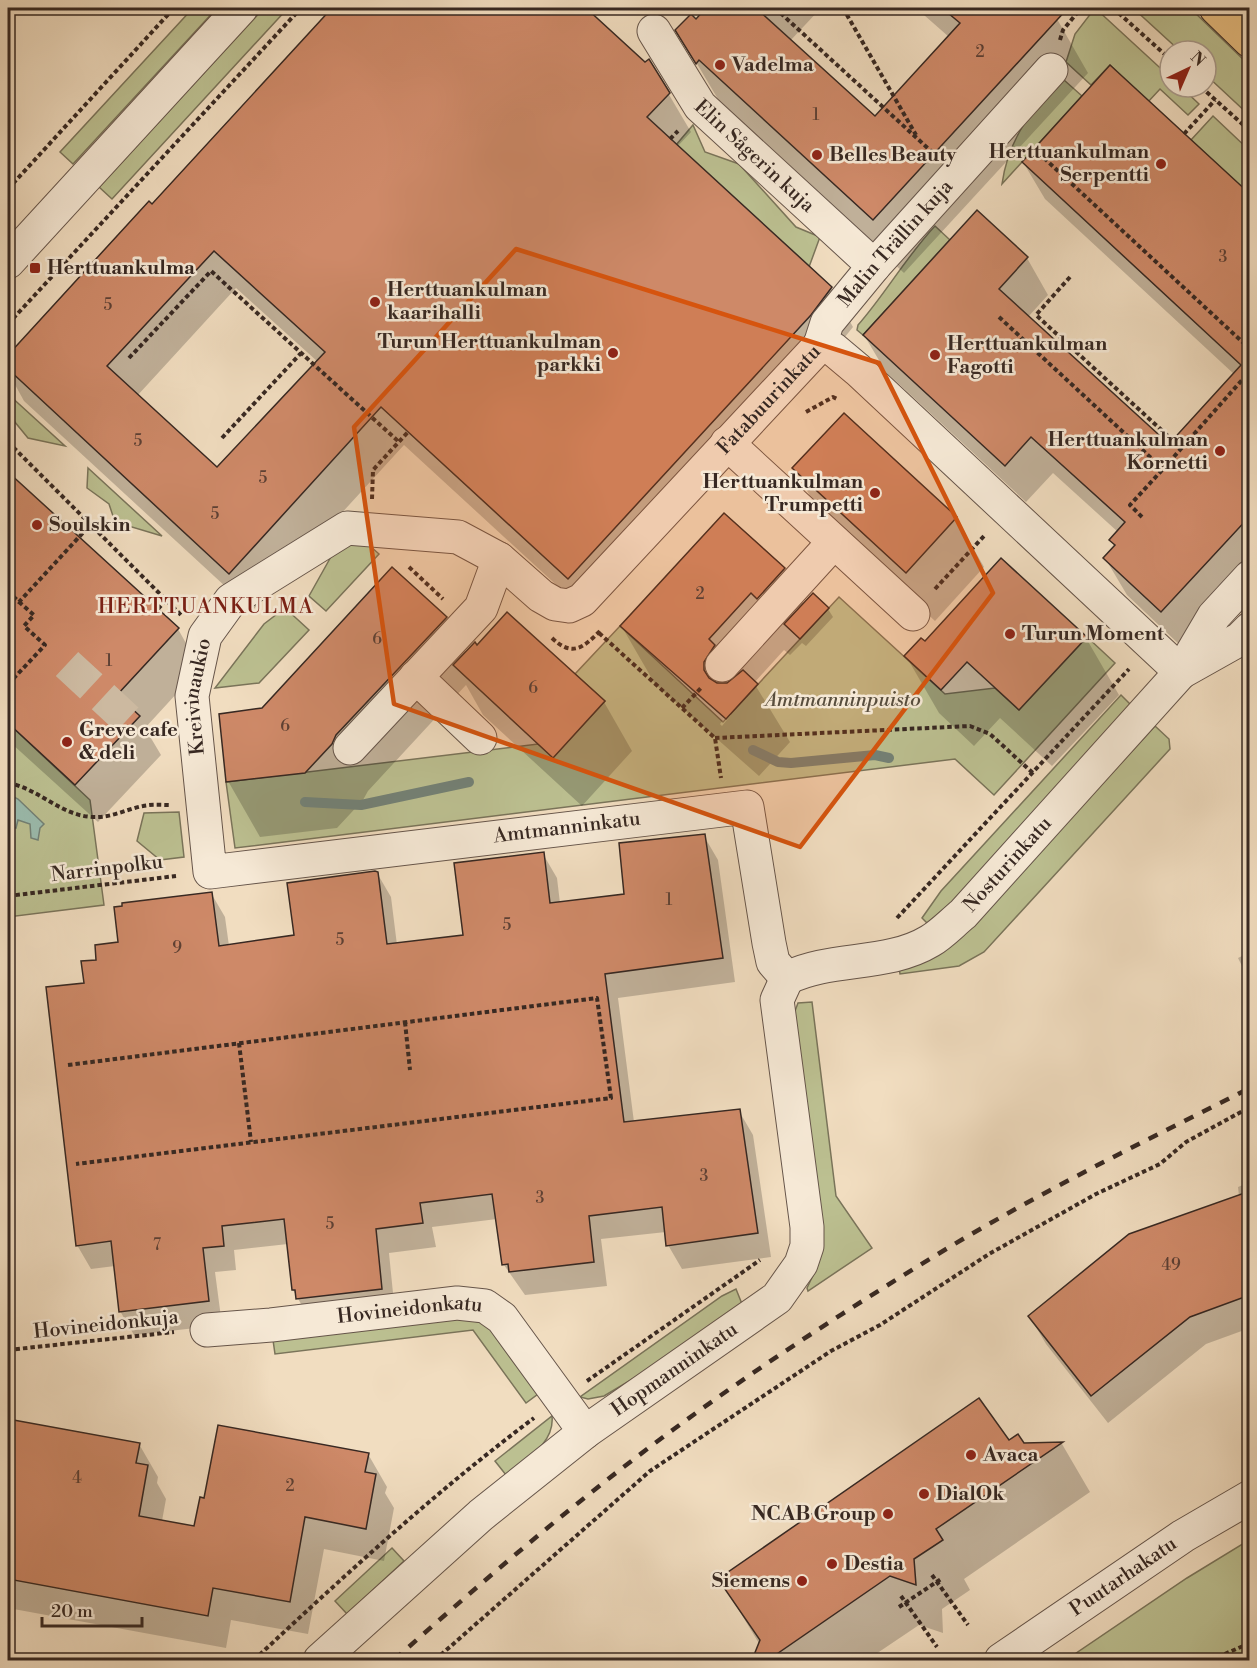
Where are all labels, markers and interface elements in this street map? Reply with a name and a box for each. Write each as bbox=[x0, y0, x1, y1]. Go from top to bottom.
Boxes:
north arrow bbox=[1158, 39, 1218, 99]
house number: 2 bbox=[975, 42, 985, 62]
text: N bbox=[1186, 47, 1209, 71]
place label: Vadelma bbox=[731, 53, 814, 78]
marker: Vadelma bbox=[713, 58, 727, 72]
street label: Elin Sågerin kuja bbox=[689, 94, 821, 218]
house number: 1 bbox=[813, 105, 820, 125]
place label: Herttuankulman Serpentti bbox=[989, 140, 1150, 188]
place label: Belles Beauty bbox=[829, 143, 957, 168]
marker: Belles Beauty bbox=[810, 148, 824, 162]
marker: Herttuankulman Serpentti bbox=[1154, 157, 1168, 171]
street label: Malin Trällin kuja bbox=[833, 174, 959, 313]
house number: 3 bbox=[1219, 247, 1228, 267]
place label: Herttuankulma bbox=[47, 256, 195, 281]
marker: Herttuankulma bbox=[28, 261, 42, 275]
place label: Herttuankulman kaarihalli bbox=[387, 278, 548, 326]
house number: 5 bbox=[104, 295, 113, 315]
marker: Herttuankulman kaarihalli bbox=[368, 295, 382, 309]
place label: Turun Herttuankulman parkki bbox=[378, 330, 602, 378]
place label: Herttuankulman Fagotti bbox=[947, 332, 1108, 380]
street label: Fatabuurinkatu bbox=[712, 339, 827, 460]
marker: Turun Herttuankulman parkki bbox=[606, 346, 620, 360]
marker: Herttuankulman Fagotti bbox=[928, 348, 942, 362]
place label: Herttuankulman Kornetti bbox=[1048, 428, 1209, 476]
house number: 5 bbox=[134, 431, 143, 451]
marker: Herttuankulman Kornetti bbox=[1213, 444, 1227, 458]
house number: 5 bbox=[259, 468, 268, 488]
place label: Herttuankulman Trumpetti bbox=[703, 470, 864, 518]
marker: Herttuankulman Trumpetti bbox=[868, 486, 882, 500]
house number: 5 bbox=[211, 504, 220, 524]
place label: Soulskin bbox=[49, 513, 131, 538]
marker: Soulskin bbox=[30, 518, 44, 532]
house number: 2 bbox=[695, 584, 705, 604]
district label: HERTTUANKULMA bbox=[98, 594, 314, 620]
place label: Turun Moment bbox=[1022, 622, 1165, 647]
marker: Turun Moment bbox=[1003, 627, 1017, 641]
house number: 6 bbox=[372, 629, 382, 649]
street label: Kreivinaukio bbox=[179, 636, 217, 756]
house number: 1 bbox=[106, 651, 113, 671]
house number: 6 bbox=[528, 678, 538, 698]
park label: Amtmanninpuisto bbox=[763, 688, 921, 713]
house number: 6 bbox=[280, 716, 290, 736]
place label: Greve cafe & deli bbox=[79, 718, 178, 766]
marker: Greve cafe & deli bbox=[60, 735, 74, 749]
street label: Amtmanninkatu bbox=[491, 807, 643, 850]
street label: Nosturinkatu bbox=[958, 811, 1058, 918]
street label: Narrinpolku bbox=[50, 850, 165, 888]
house number: 1 bbox=[666, 890, 673, 910]
house number: 5 bbox=[503, 915, 512, 935]
house number: 5 bbox=[336, 930, 345, 950]
house number: 9 bbox=[172, 938, 182, 958]
house number: 3 bbox=[700, 1166, 709, 1186]
house number: 3 bbox=[536, 1188, 545, 1208]
house number: 5 bbox=[326, 1214, 335, 1234]
house number: 7 bbox=[153, 1235, 161, 1255]
house number: 49 bbox=[1161, 1255, 1181, 1275]
street label: Hovineidonkatu bbox=[336, 1290, 484, 1330]
street label: Hovineidonkuja bbox=[32, 1305, 181, 1345]
street label: Hopmanninkatu bbox=[607, 1316, 743, 1422]
place label: Avaca bbox=[982, 1443, 1039, 1468]
marker: Avaca bbox=[964, 1448, 978, 1462]
house number: 4 bbox=[72, 1468, 82, 1488]
house number: 2 bbox=[285, 1476, 295, 1496]
place label: DialOk bbox=[936, 1482, 1005, 1507]
marker: DialOk bbox=[917, 1487, 931, 1501]
place label: NCAB Group bbox=[751, 1502, 876, 1527]
marker: NCAB Group bbox=[881, 1507, 895, 1521]
street label: Puutarhakatu bbox=[1065, 1531, 1182, 1622]
place label: Destia bbox=[844, 1552, 904, 1577]
marker: Destia bbox=[825, 1557, 839, 1571]
place label: Siemens bbox=[712, 1569, 790, 1594]
marker: Siemens bbox=[795, 1574, 809, 1588]
scale bar bbox=[42, 1590, 142, 1628]
text: 20 m bbox=[51, 1600, 93, 1623]

